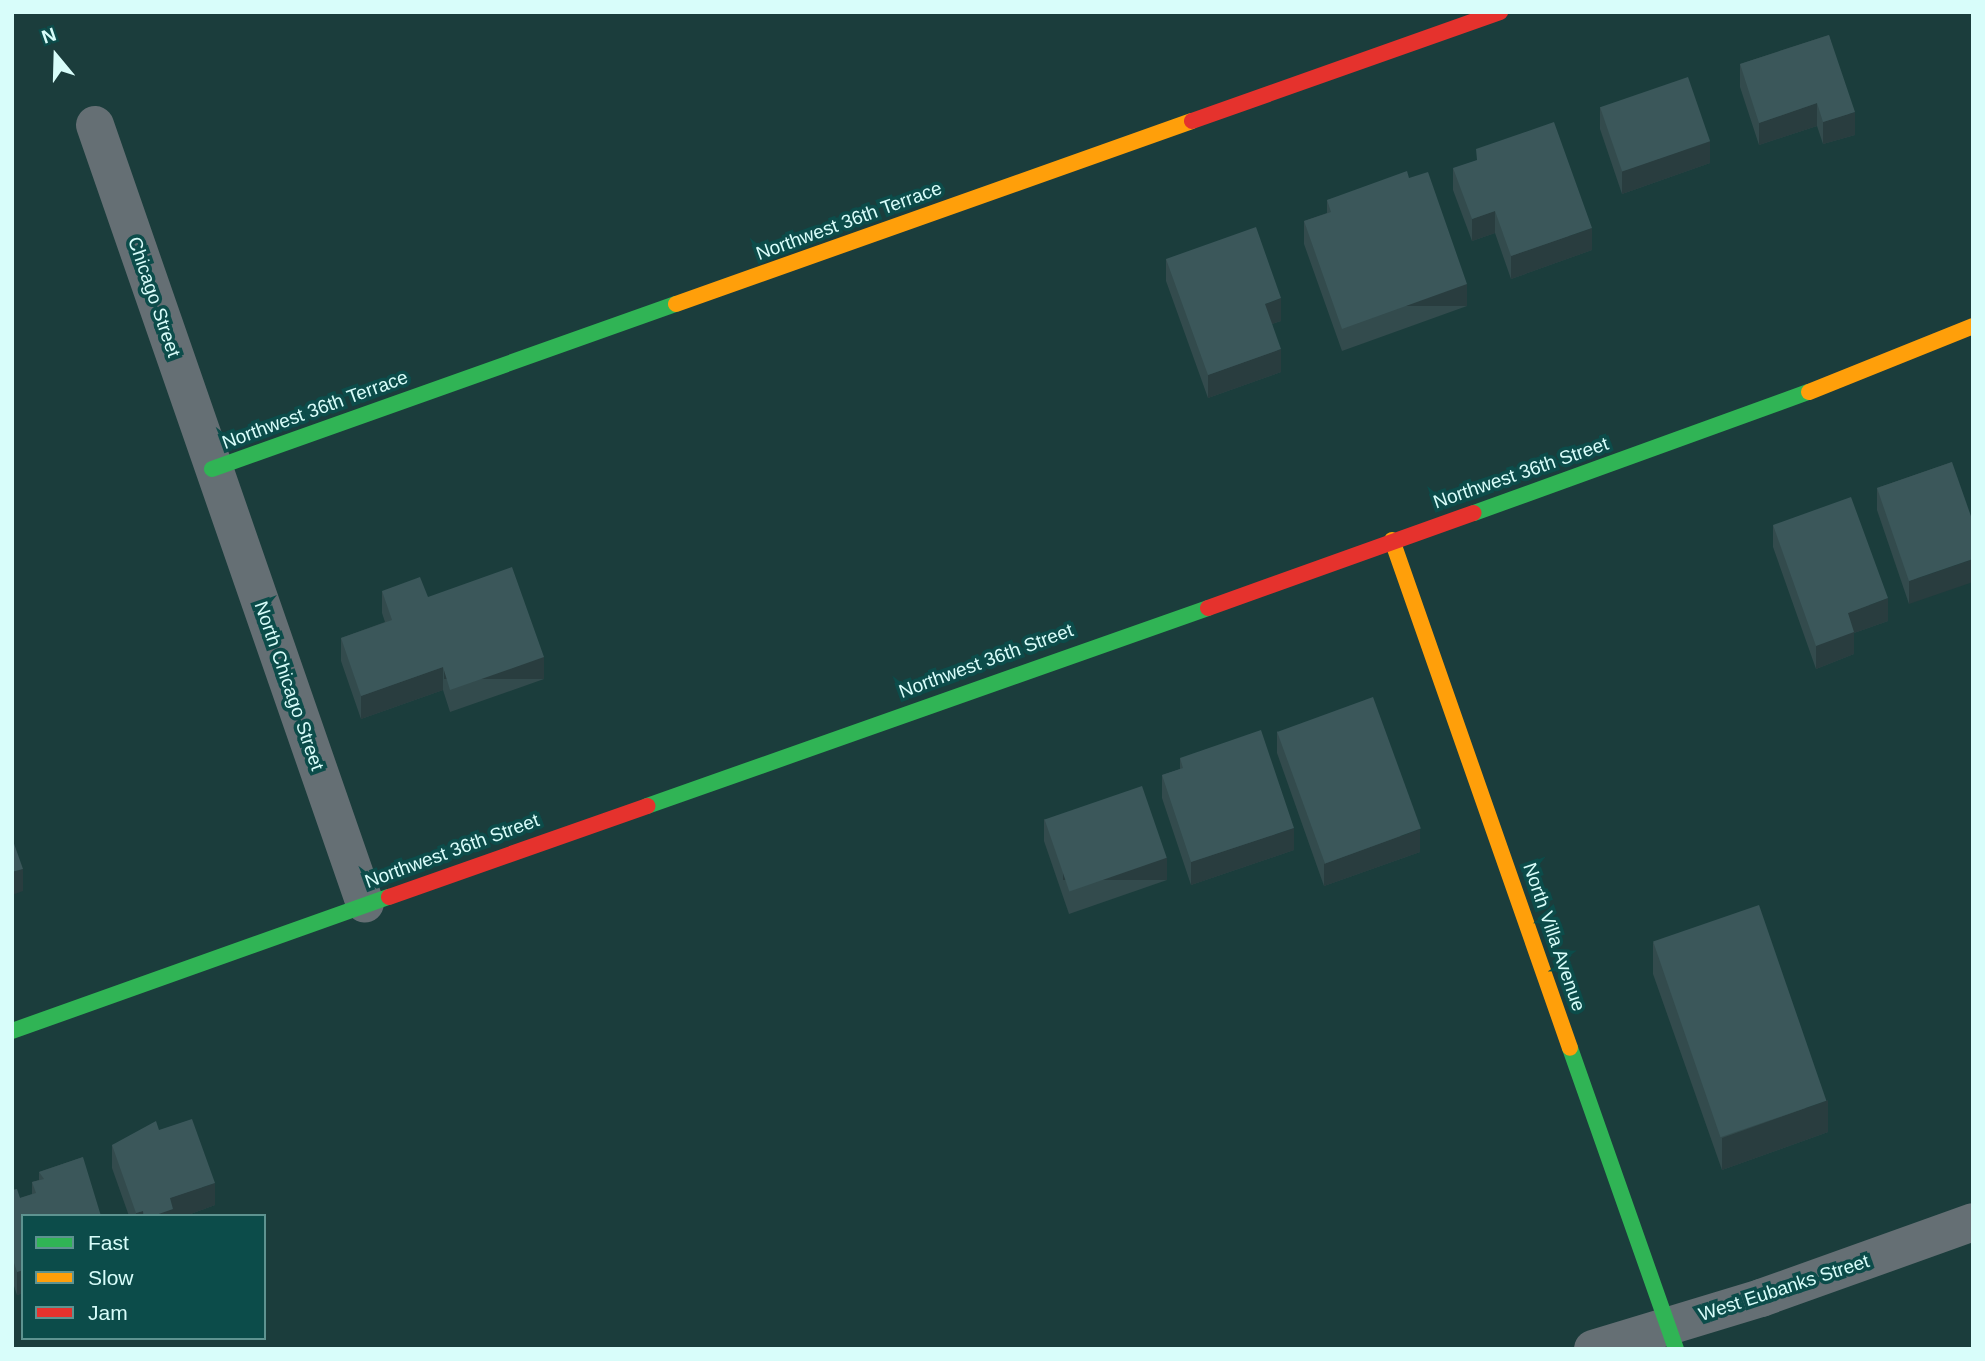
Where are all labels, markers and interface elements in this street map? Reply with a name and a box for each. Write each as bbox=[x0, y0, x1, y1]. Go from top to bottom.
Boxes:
north arrow bbox=[21, 21, 91, 91]
text: N bbox=[39, 24, 59, 48]
street label: Northwest 36th Terrace bbox=[753, 177, 945, 265]
street label: Chicago Street bbox=[123, 234, 185, 360]
street label: Northwest 36th Terrace bbox=[219, 366, 411, 454]
street label: Northwest 36th Street bbox=[1430, 432, 1612, 514]
street label: North Chicago Street bbox=[249, 598, 329, 774]
street label: Northwest 36th Street bbox=[896, 619, 1076, 703]
street label: Northwest 36th Street bbox=[362, 809, 542, 893]
street label: North Villa Avenue bbox=[1518, 859, 1590, 1015]
legend bbox=[21, 1214, 266, 1340]
text: Fast bbox=[88, 1231, 129, 1254]
street label: West Eubanks Street bbox=[1696, 1250, 1872, 1326]
text: Slow bbox=[88, 1266, 134, 1289]
text: Jam bbox=[88, 1301, 128, 1324]

